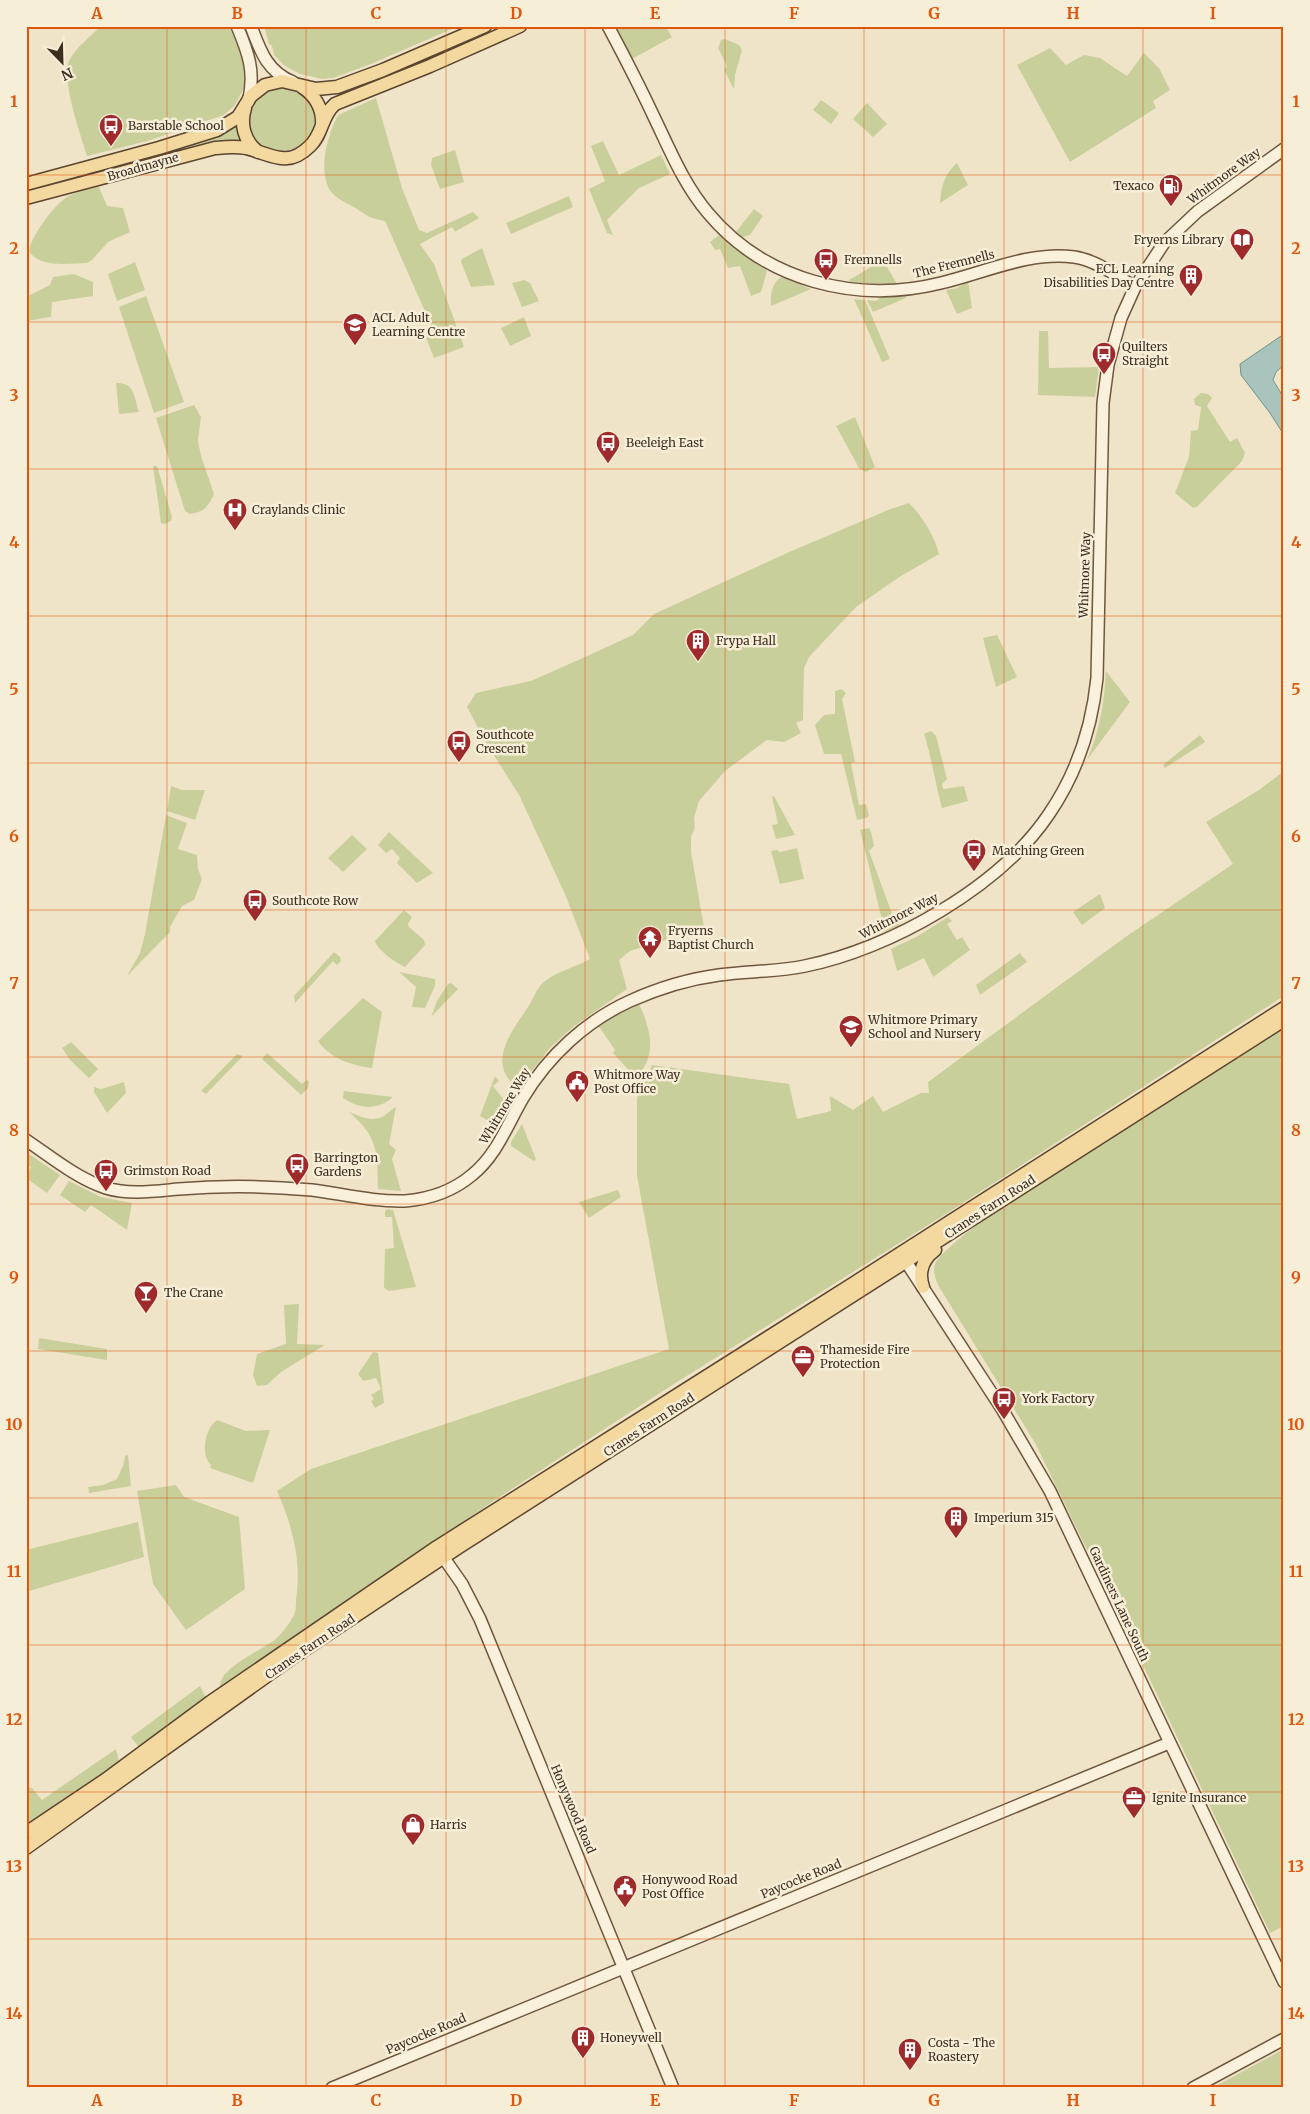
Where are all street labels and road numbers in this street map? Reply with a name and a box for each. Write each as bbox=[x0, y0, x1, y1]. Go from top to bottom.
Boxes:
street label: Whitmore Way bbox=[1184, 144, 1263, 208]
street label: Broadmayne bbox=[106, 149, 180, 184]
street label: The Fremnells bbox=[912, 246, 996, 281]
street label: Whitmore Way bbox=[1075, 532, 1094, 619]
street label: Whitmore Way bbox=[856, 889, 941, 942]
street label: Whitmore Way bbox=[475, 1065, 533, 1147]
street label: Cranes Farm Road bbox=[942, 1172, 1038, 1241]
street label: Cranes Farm Road bbox=[601, 1390, 697, 1459]
street label: Gardiners Lane South bbox=[1086, 1544, 1153, 1664]
street label: Cranes Farm Road bbox=[262, 1611, 357, 1682]
street label: Honywood Road bbox=[548, 1762, 599, 1856]
street label: Paycocke Road bbox=[758, 1856, 843, 1901]
street label: Paycocke Road bbox=[384, 2010, 468, 2057]

